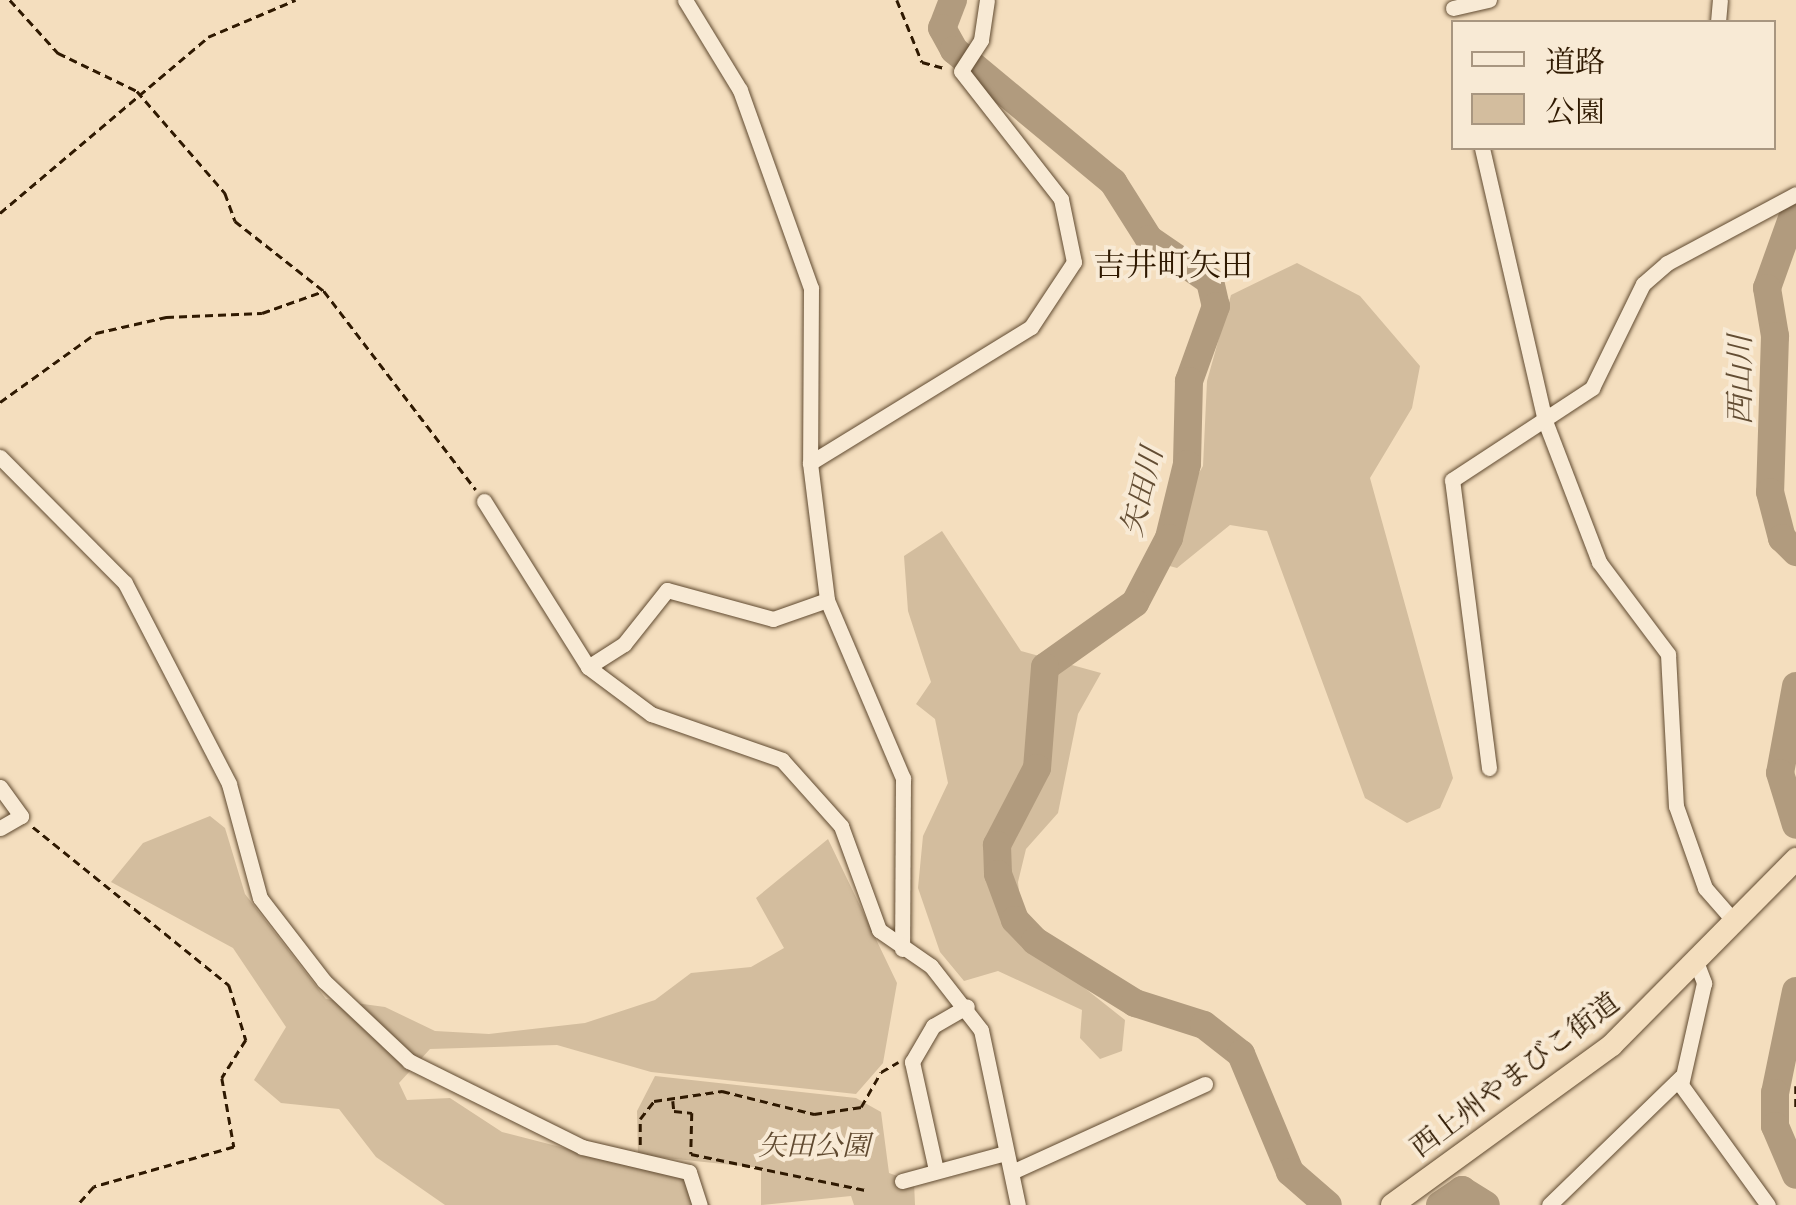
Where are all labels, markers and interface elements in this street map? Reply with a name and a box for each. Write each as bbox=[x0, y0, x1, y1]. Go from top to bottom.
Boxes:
legend bbox=[1451, 20, 1776, 150]
text: 道路 bbox=[1545, 42, 1605, 82]
text: 公園 bbox=[1545, 92, 1605, 132]
district label: 吉井町矢田 bbox=[1093, 246, 1253, 284]
water label: 西山川 bbox=[1722, 335, 1758, 425]
water label: 矢田川 bbox=[1114, 444, 1170, 540]
street label: 西上州やまびこ街道 bbox=[1404, 986, 1626, 1164]
park label: 矢田公園 bbox=[758, 1129, 870, 1163]

